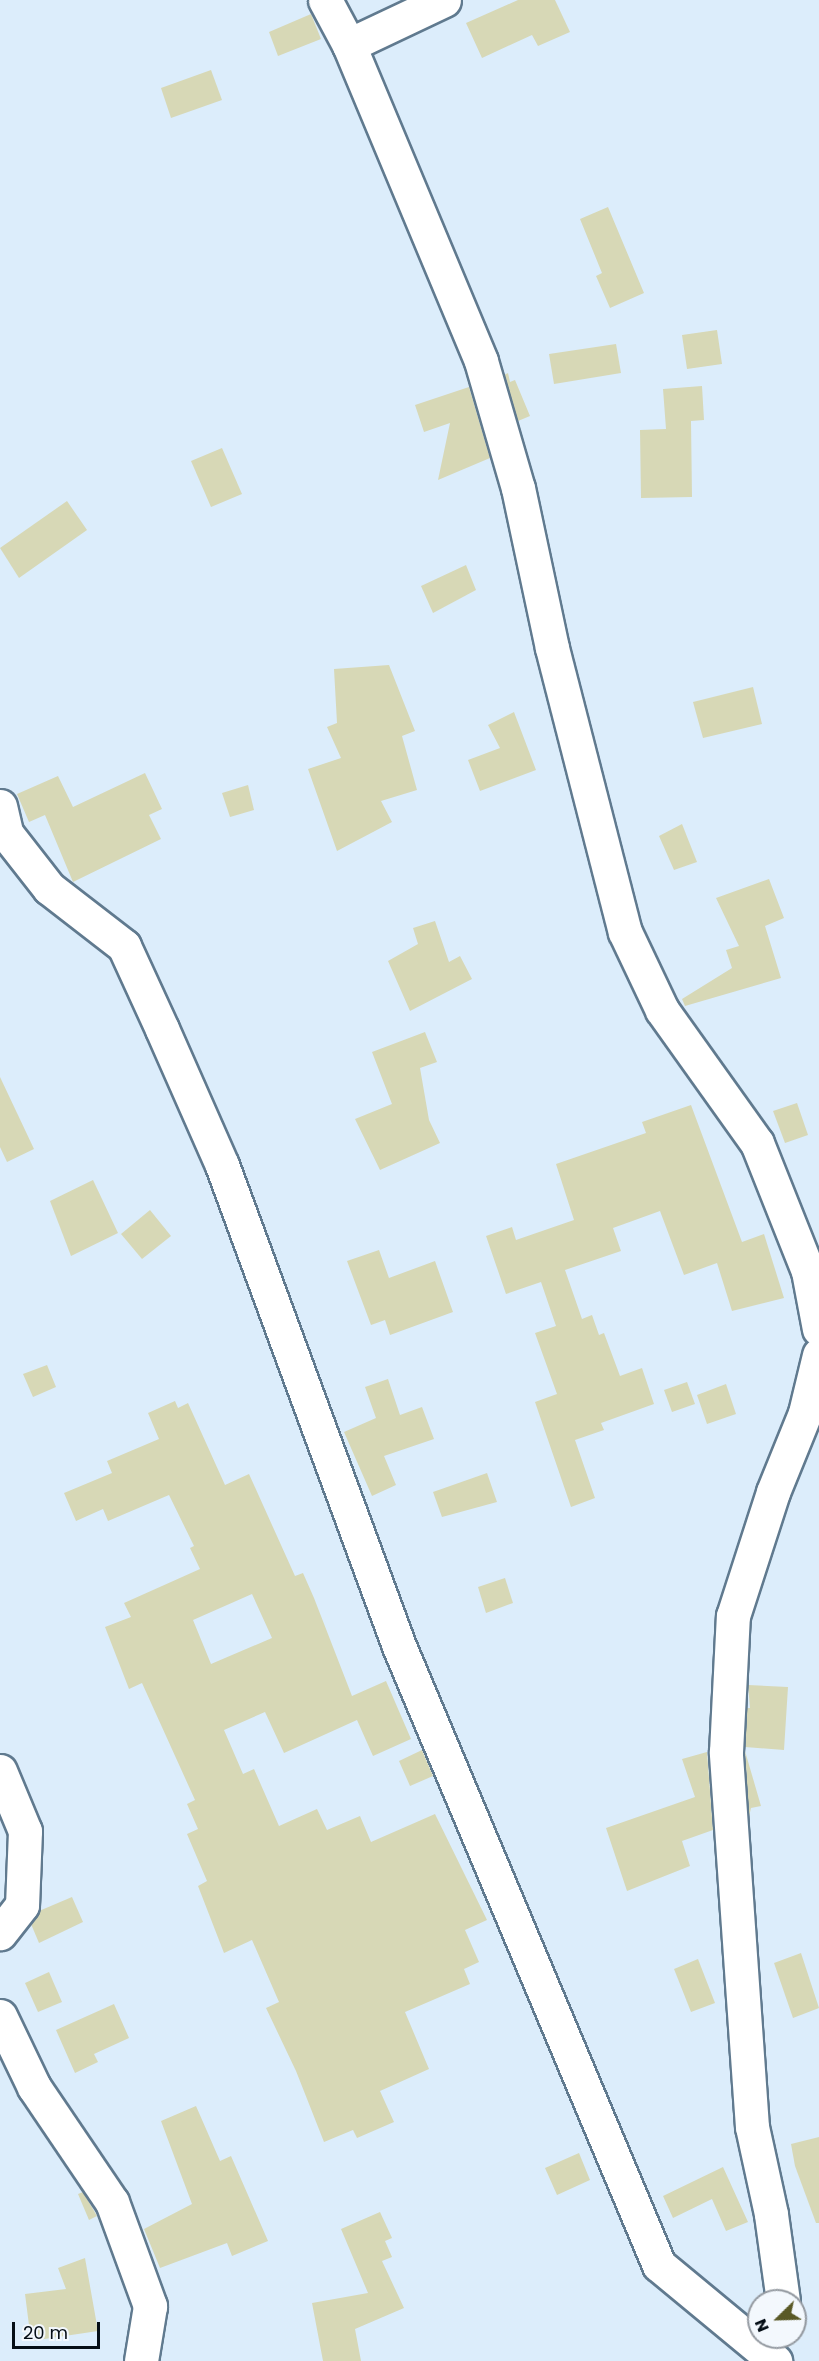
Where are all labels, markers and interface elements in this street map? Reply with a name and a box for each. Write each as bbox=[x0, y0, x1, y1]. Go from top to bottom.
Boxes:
north arrow bbox=[747, 2289, 807, 2349]
scale bar bbox=[15, 2310, 104, 2348]
text: N bbox=[749, 2315, 775, 2335]
text: 20 m bbox=[23, 2320, 68, 2345]

